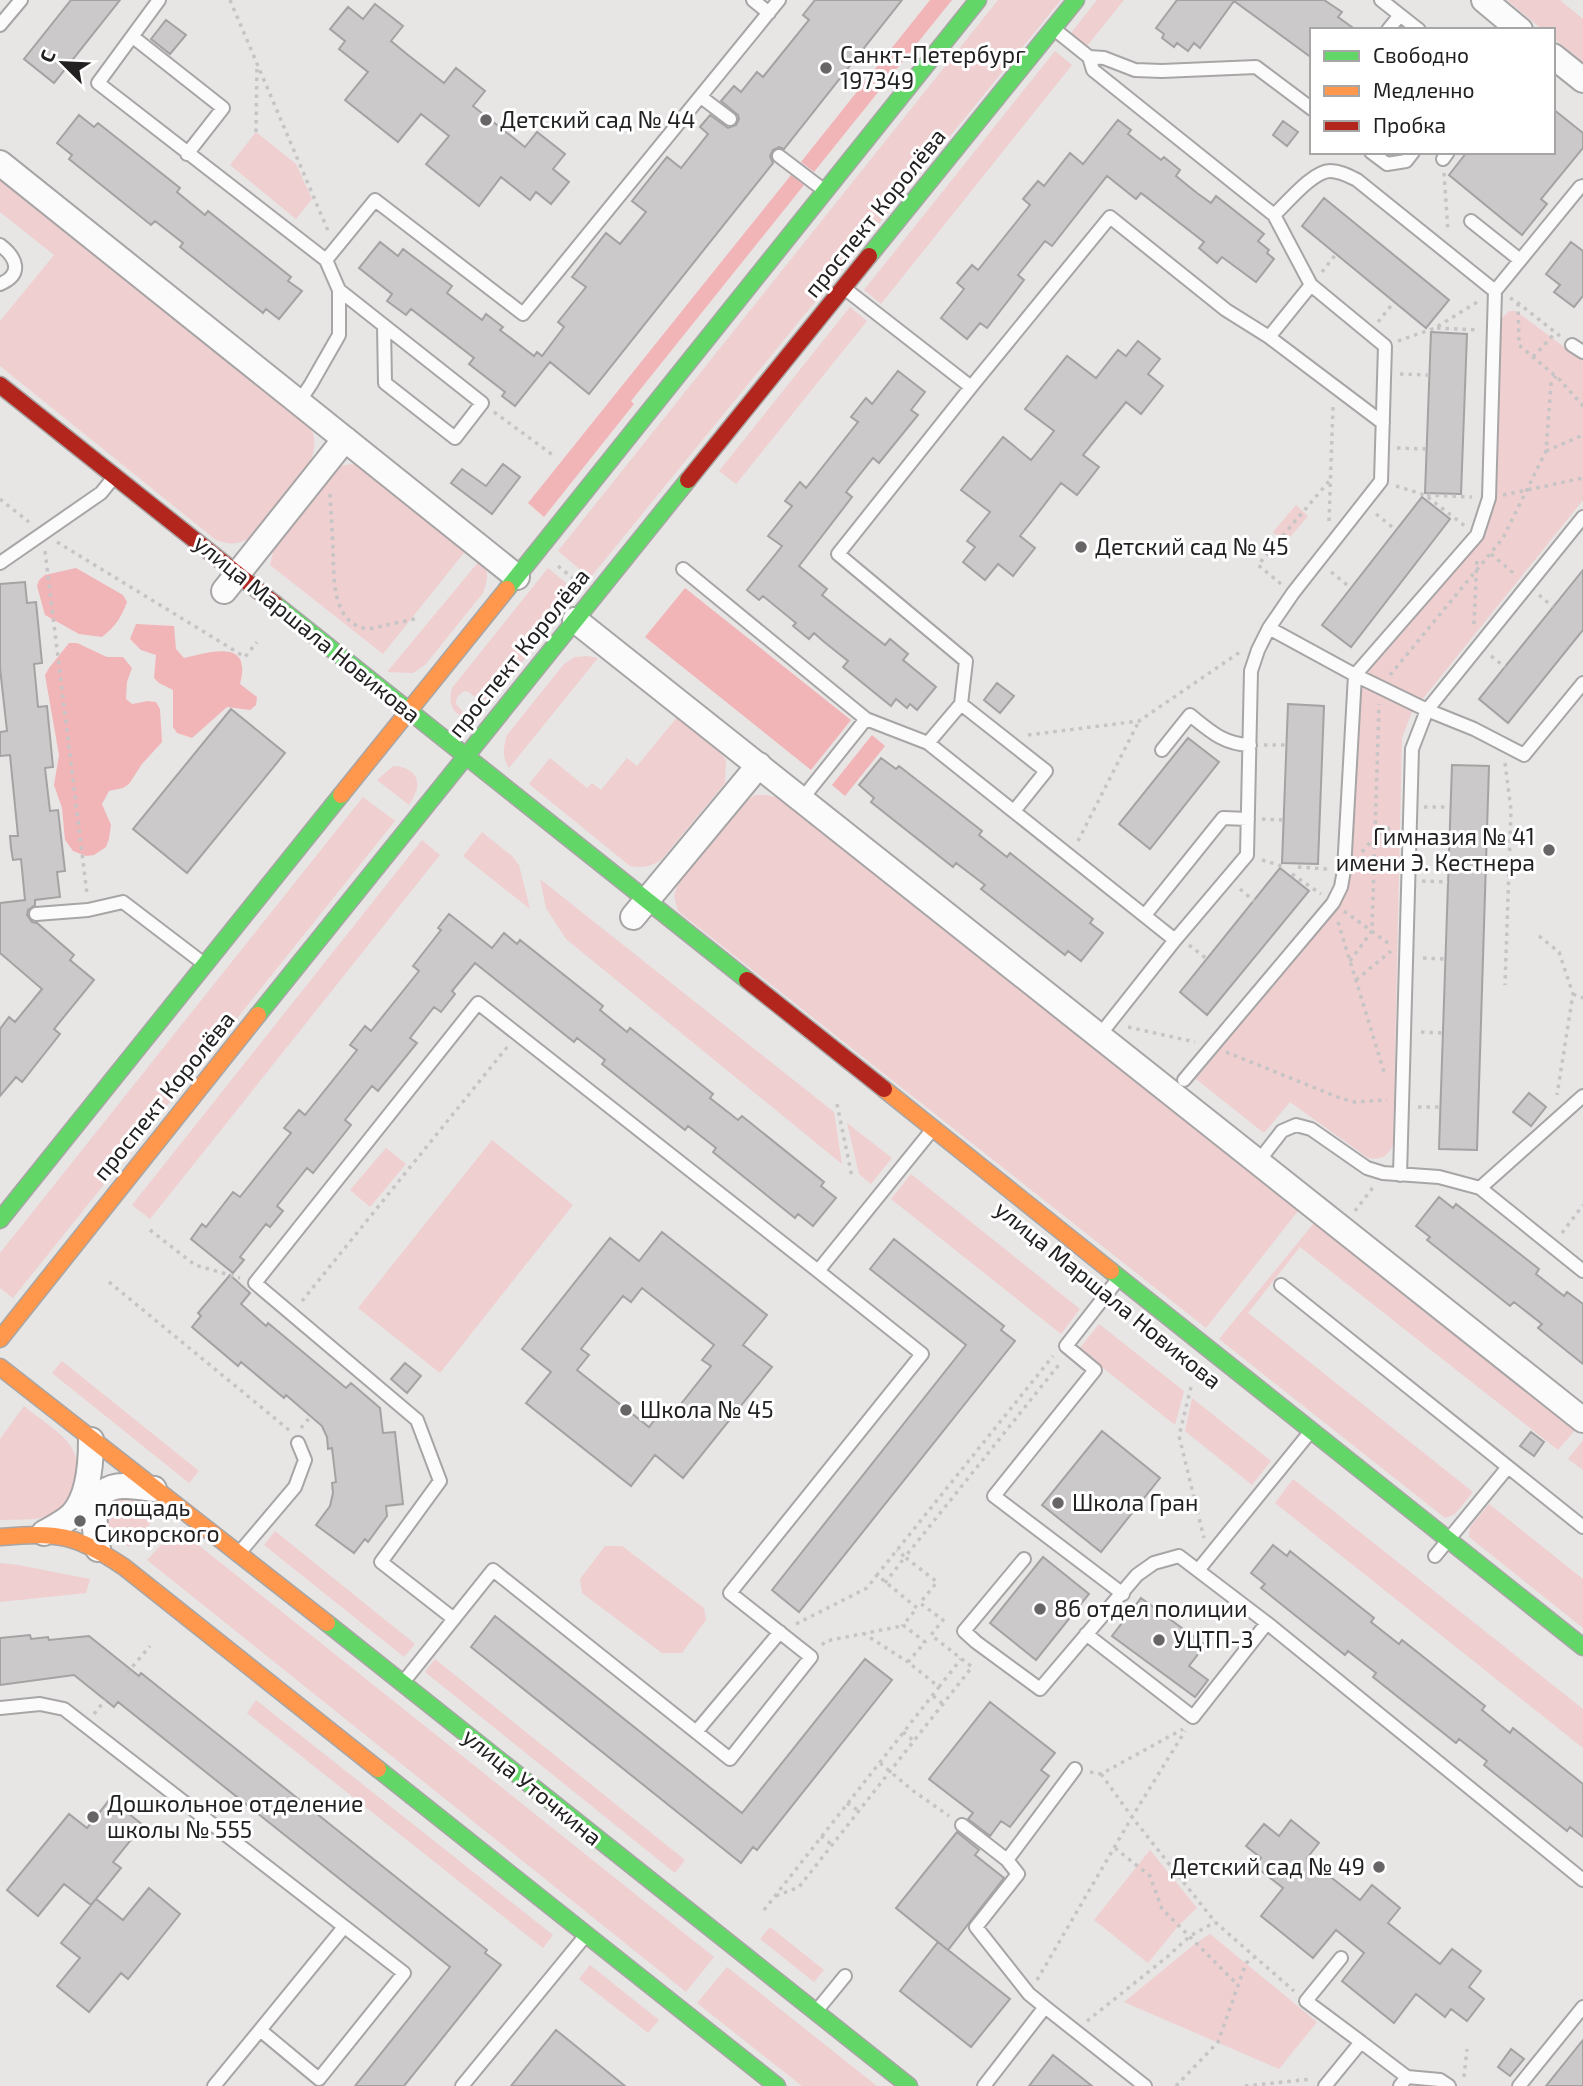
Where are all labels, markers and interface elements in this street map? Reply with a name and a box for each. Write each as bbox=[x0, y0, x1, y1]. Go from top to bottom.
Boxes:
north arrow bbox=[28, 28, 98, 98]
legend bbox=[1310, 28, 1555, 154]
place label: Санкт-Петербург 197349 bbox=[840, 40, 1026, 94]
text: Свободно bbox=[1373, 42, 1469, 67]
text: С bbox=[34, 46, 60, 66]
marker: Санкт-Петербург 197349 bbox=[818, 60, 834, 76]
text: Медленно bbox=[1373, 77, 1475, 102]
place label: Детский сад № 44 bbox=[500, 105, 695, 133]
marker: Детский сад № 44 bbox=[478, 112, 494, 128]
text: Пробка bbox=[1373, 112, 1446, 137]
street label: проспект Королёва bbox=[797, 122, 951, 303]
street label: улица Маршала Новикова bbox=[188, 528, 426, 729]
place label: Детский сад № 45 bbox=[1095, 532, 1289, 560]
marker: Детский сад № 45 bbox=[1073, 539, 1089, 555]
street label: проспект Королёва bbox=[441, 562, 595, 743]
place label: Гимназия № 41 имени Э. Кестнера bbox=[1336, 822, 1535, 876]
marker: Гимназия № 41 имени Э. Кестнера bbox=[1541, 842, 1557, 858]
street label: проспект Королёва bbox=[86, 1005, 240, 1186]
street label: улица Маршала Новикова bbox=[989, 1194, 1227, 1395]
place label: Школа № 45 bbox=[640, 1395, 773, 1423]
marker: Школа № 45 bbox=[618, 1402, 634, 1418]
place label: Школа Гран bbox=[1072, 1488, 1198, 1516]
place label: площадь Сикорского bbox=[94, 1493, 220, 1547]
marker: Школа Гран bbox=[1050, 1495, 1066, 1511]
marker: площадь Сикорского bbox=[72, 1513, 88, 1529]
place label: 86 отдел полиции bbox=[1054, 1594, 1248, 1622]
marker: 86 отдел полиции bbox=[1032, 1601, 1048, 1617]
place label: УЦТП-3 bbox=[1173, 1625, 1253, 1653]
marker: УЦТП-3 bbox=[1151, 1632, 1167, 1648]
street label: улица Уточкина bbox=[457, 1722, 608, 1852]
place label: Дошкольное отделение школы № 555 bbox=[107, 1789, 363, 1843]
marker: Дошкольное отделение школы № 555 bbox=[85, 1809, 101, 1825]
place label: Детский сад № 49 bbox=[1171, 1852, 1365, 1880]
marker: Детский сад № 49 bbox=[1371, 1859, 1387, 1875]

